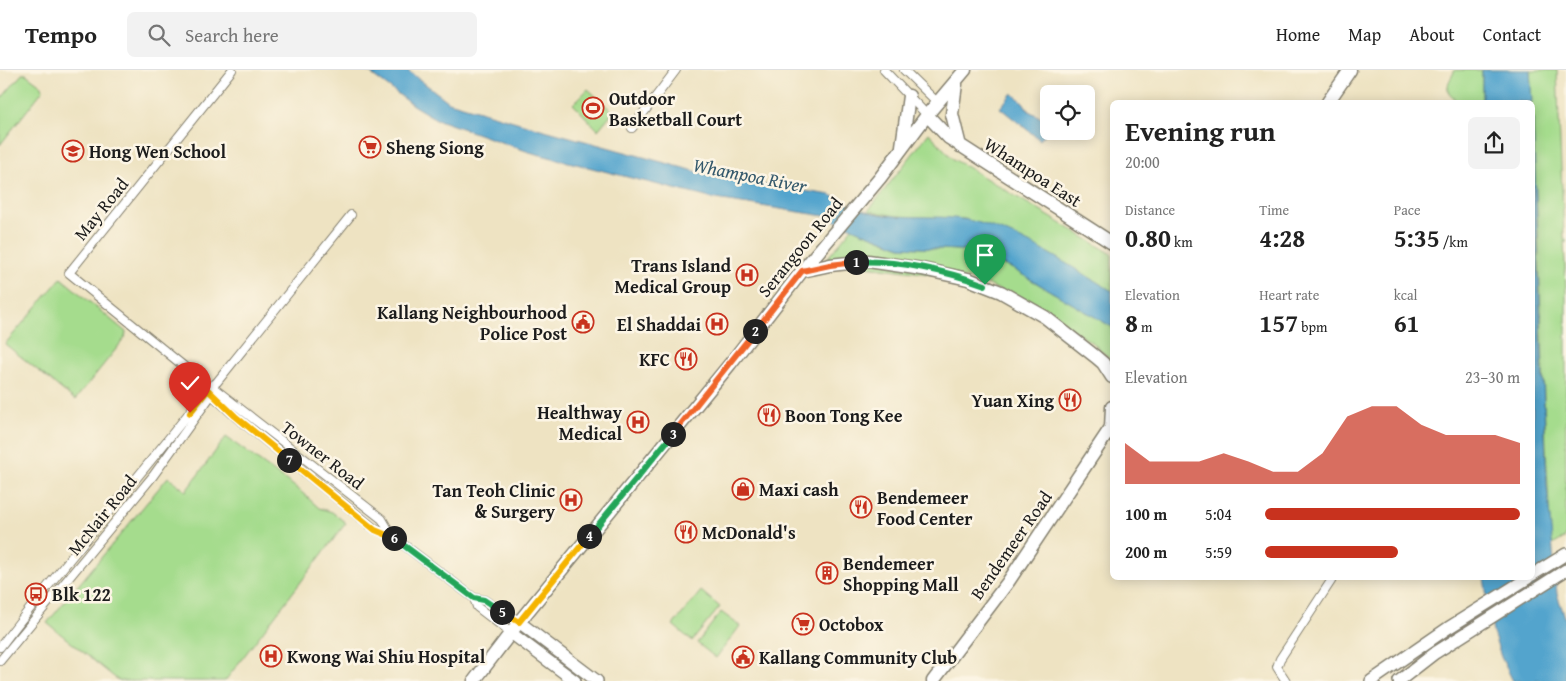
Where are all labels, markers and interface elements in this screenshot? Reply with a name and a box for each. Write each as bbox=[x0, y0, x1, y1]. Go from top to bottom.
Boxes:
search box bbox=[127, 12, 477, 57]
text: Tempo bbox=[25, 17, 97, 52]
icon: search bbox=[145, 21, 173, 49]
text: Search here bbox=[185, 21, 279, 49]
text: Home bbox=[1276, 21, 1320, 48]
text: Map bbox=[1348, 21, 1381, 48]
text: About bbox=[1409, 21, 1455, 48]
text: Contact bbox=[1483, 21, 1541, 48]
place label: Outdoor Basketball Court bbox=[609, 85, 742, 133]
map controls bbox=[1040, 85, 1095, 140]
button: locate bbox=[1040, 85, 1095, 140]
sports icon: Outdoor Basketball Court bbox=[581, 96, 605, 120]
text: Evening run bbox=[1125, 110, 1276, 151]
button: share bbox=[1468, 117, 1520, 169]
street label: Whampoa East bbox=[979, 130, 1087, 214]
place label: Sheng Siong bbox=[386, 134, 484, 161]
supermarket icon: Sheng Siong bbox=[358, 135, 382, 159]
place label: Hong Wen School bbox=[89, 138, 226, 165]
school or university icon: Hong Wen School bbox=[61, 139, 85, 163]
water label: Whampoa River bbox=[691, 150, 810, 200]
text: 20:00 bbox=[1125, 150, 1160, 174]
street label: May Road bbox=[67, 172, 135, 246]
street label: Serangoon Road bbox=[751, 191, 849, 303]
text: Distance bbox=[1125, 200, 1175, 220]
text: Time bbox=[1259, 200, 1289, 220]
text: Pace bbox=[1394, 200, 1421, 220]
text: 0.80 bbox=[1125, 220, 1171, 256]
text: 4:28 bbox=[1259, 220, 1305, 256]
text: 5:35 bbox=[1394, 220, 1440, 256]
text: km bbox=[1171, 232, 1193, 252]
text: /km bbox=[1440, 232, 1468, 252]
pin bbox=[964, 234, 1006, 285]
icon: arrive bbox=[971, 241, 999, 269]
pin: 1 bbox=[844, 250, 868, 274]
place label: Trans Island Medical Group bbox=[615, 252, 732, 300]
text: 1 bbox=[853, 252, 860, 272]
hospital icon: Trans Island Medical Group bbox=[735, 263, 759, 287]
text: Elevation bbox=[1125, 285, 1180, 305]
text: Heart rate bbox=[1259, 285, 1319, 305]
text: kcal bbox=[1394, 285, 1418, 305]
place label: Kallang Neighbourhood Police Post bbox=[377, 299, 568, 347]
text: 8 bbox=[1125, 305, 1138, 341]
text: 157 bbox=[1259, 305, 1298, 341]
text: 61 bbox=[1394, 305, 1420, 341]
public building icon: Kallang Neighbourhood Police Post bbox=[571, 310, 595, 334]
place label: El Shaddai bbox=[617, 311, 701, 338]
hospital icon: El Shaddai bbox=[705, 312, 729, 336]
text: m bbox=[1138, 317, 1152, 337]
text: bpm bbox=[1298, 317, 1328, 337]
pin: 2 bbox=[742, 318, 768, 344]
text: 2 bbox=[752, 321, 759, 341]
place label: KFC bbox=[639, 346, 670, 373]
restaurant icon: KFC bbox=[674, 347, 698, 371]
pin bbox=[169, 362, 211, 413]
text: Elevation bbox=[1125, 365, 1188, 389]
text: 23–30 m bbox=[1465, 365, 1520, 389]
icon: check bbox=[176, 369, 204, 397]
place label: Yuan Xing bbox=[972, 387, 1055, 414]
restaurant icon: Yuan Xing bbox=[1058, 388, 1082, 412]
place label: Healthway Medical bbox=[537, 399, 623, 447]
place label: Boon Tong Kee bbox=[785, 402, 903, 429]
restaurant icon: Boon Tong Kee bbox=[757, 403, 781, 427]
hospital icon: Healthway Medical bbox=[626, 410, 650, 434]
street label: Towner Road bbox=[276, 414, 370, 496]
pin: 3 bbox=[660, 422, 686, 446]
text: 3 bbox=[670, 424, 677, 444]
pin: 7 bbox=[276, 448, 302, 472]
text: 7 bbox=[286, 450, 293, 470]
street label: McNair Road bbox=[61, 468, 143, 561]
place label: Maxi cash bbox=[759, 476, 839, 503]
place label: Tan Teoh Clinic & Surgery bbox=[432, 477, 556, 525]
shop icon: Maxi cash bbox=[731, 477, 755, 501]
place label: Bendemeer Food Center bbox=[877, 484, 973, 532]
street label: Bendemeer Road bbox=[963, 485, 1059, 605]
hospital icon: Tan Teoh Clinic & Surgery bbox=[559, 488, 583, 512]
restaurant icon: Bendemeer Food Center bbox=[849, 495, 873, 519]
text: 100 m bbox=[1125, 502, 1167, 526]
text: 5:04 bbox=[1205, 502, 1232, 526]
place label: McDonald's bbox=[702, 519, 796, 546]
restaurant icon: McDonald's bbox=[674, 520, 698, 544]
pin: 4 bbox=[576, 524, 602, 548]
pin: 6 bbox=[382, 526, 406, 550]
text: 4 bbox=[586, 526, 593, 546]
text: 6 bbox=[391, 528, 398, 548]
text: 200 m bbox=[1125, 540, 1167, 564]
text: 5:59 bbox=[1205, 540, 1232, 564]
place label: Bendemeer Shopping Mall bbox=[843, 550, 959, 598]
building icon: Bendemeer Shopping Mall bbox=[815, 561, 839, 585]
place label: Blk 122 bbox=[52, 581, 111, 608]
bus stop icon: Blk 122 bbox=[24, 582, 48, 606]
pin: 5 bbox=[490, 600, 514, 624]
text: 5 bbox=[499, 602, 506, 622]
place label: Octobox bbox=[819, 611, 884, 638]
supermarket icon: Octobox bbox=[791, 612, 815, 636]
place label: Kwong Wai Shiu Hospital bbox=[287, 643, 486, 670]
hospital icon: Kwong Wai Shiu Hospital bbox=[259, 644, 283, 668]
place label: Kallang Community Club bbox=[759, 644, 957, 671]
public building icon: Kallang Community Club bbox=[731, 645, 755, 669]

